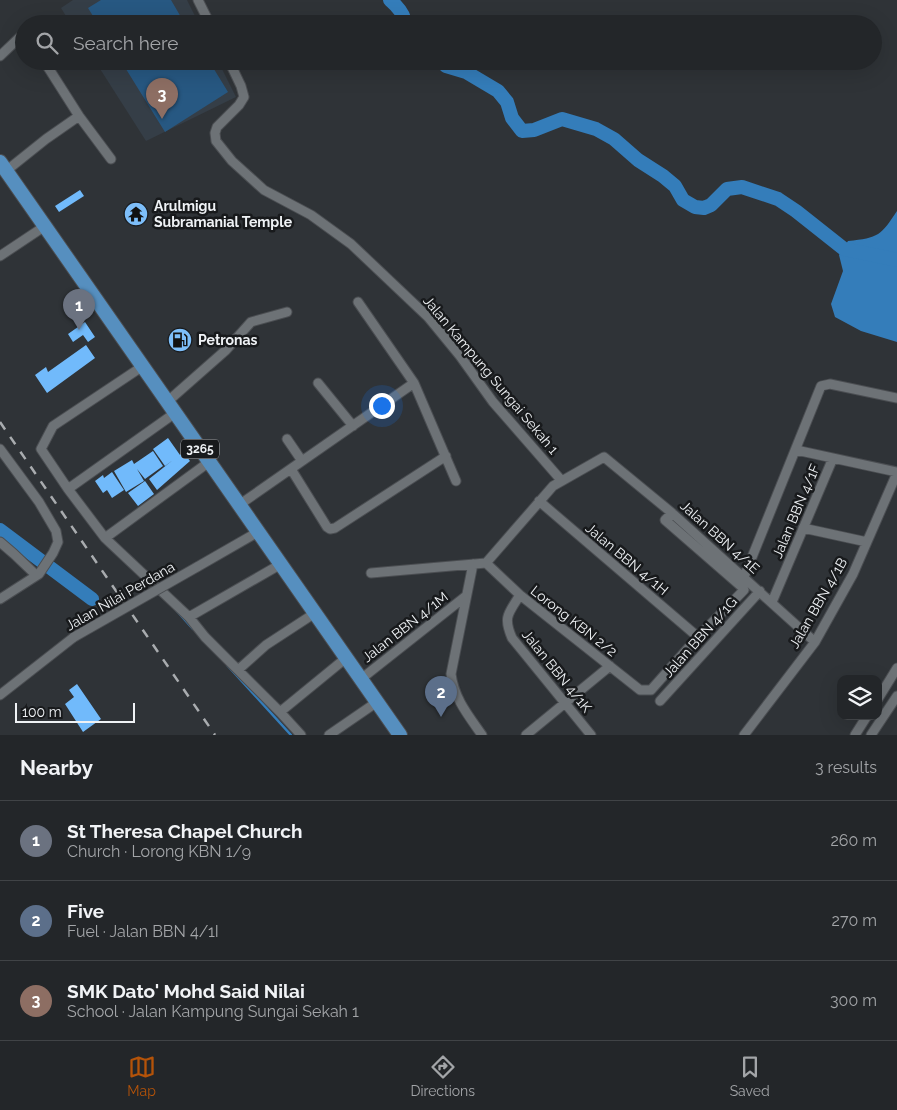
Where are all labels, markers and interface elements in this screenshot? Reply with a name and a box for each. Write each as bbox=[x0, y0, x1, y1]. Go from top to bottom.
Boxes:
search box bbox=[15, 15, 882, 70]
icon: search bbox=[33, 29, 61, 57]
text: Search here bbox=[73, 32, 179, 54]
pin: 3 bbox=[146, 78, 178, 119]
place label: Arulmigu Subramanial Temple bbox=[154, 198, 293, 230]
temple icon: Arulmigu Subramanial Temple bbox=[123, 201, 149, 227]
pin: 1 bbox=[63, 289, 95, 330]
street label: Jalan Kampung Sungai Sekah 1 bbox=[420, 293, 562, 457]
fuel station icon: Petronas bbox=[167, 327, 193, 353]
place label: Petronas bbox=[198, 332, 258, 348]
your location bbox=[369, 393, 395, 419]
road number: 3265 bbox=[181, 439, 219, 458]
street label: Jalan BBN 4/1F bbox=[769, 462, 823, 560]
street label: Jalan BBN 4/1E bbox=[677, 497, 763, 577]
street label: Jalan BBN 4/1H bbox=[583, 520, 671, 598]
street label: Jalan BBN 4/1B bbox=[786, 555, 850, 651]
street label: Jalan Nilai Perdana bbox=[63, 558, 177, 634]
street label: Lorong KBN 2/2 bbox=[528, 582, 620, 660]
street label: Jalan BBN 4/1M bbox=[359, 589, 451, 665]
street label: Jalan BBN 4/1G bbox=[660, 594, 740, 680]
street label: Jalan BBN 4/1K bbox=[519, 627, 595, 715]
map controls bbox=[837, 675, 882, 720]
button: layers bbox=[837, 675, 882, 720]
pin: 2 bbox=[425, 676, 457, 717]
scale bar bbox=[15, 700, 135, 723]
text: 100 m bbox=[22, 704, 62, 720]
text: Nearby bbox=[20, 755, 93, 780]
text: 3 results bbox=[815, 758, 877, 777]
text: St Theresa Chapel Church bbox=[67, 820, 302, 842]
text: 1 bbox=[32, 831, 40, 850]
text: 260 m bbox=[830, 831, 877, 850]
text: Church · Lorong KBN 1/9 bbox=[67, 842, 251, 861]
text: Five bbox=[67, 900, 104, 922]
text: 2 bbox=[31, 911, 41, 930]
text: 270 m bbox=[832, 911, 877, 930]
text: Fuel · Jalan BBN 4/1I bbox=[67, 922, 219, 941]
text: SMK Dato' Mohd Said Nilai bbox=[67, 980, 305, 1002]
text: 3 bbox=[32, 991, 40, 1010]
text: 300 m bbox=[830, 991, 877, 1010]
text: School · Jalan Kampung Sungai Sekah 1 bbox=[67, 1002, 359, 1021]
tab: Map bbox=[127, 1053, 156, 1099]
tab: Directions bbox=[410, 1053, 475, 1099]
tab: Saved bbox=[730, 1053, 770, 1099]

